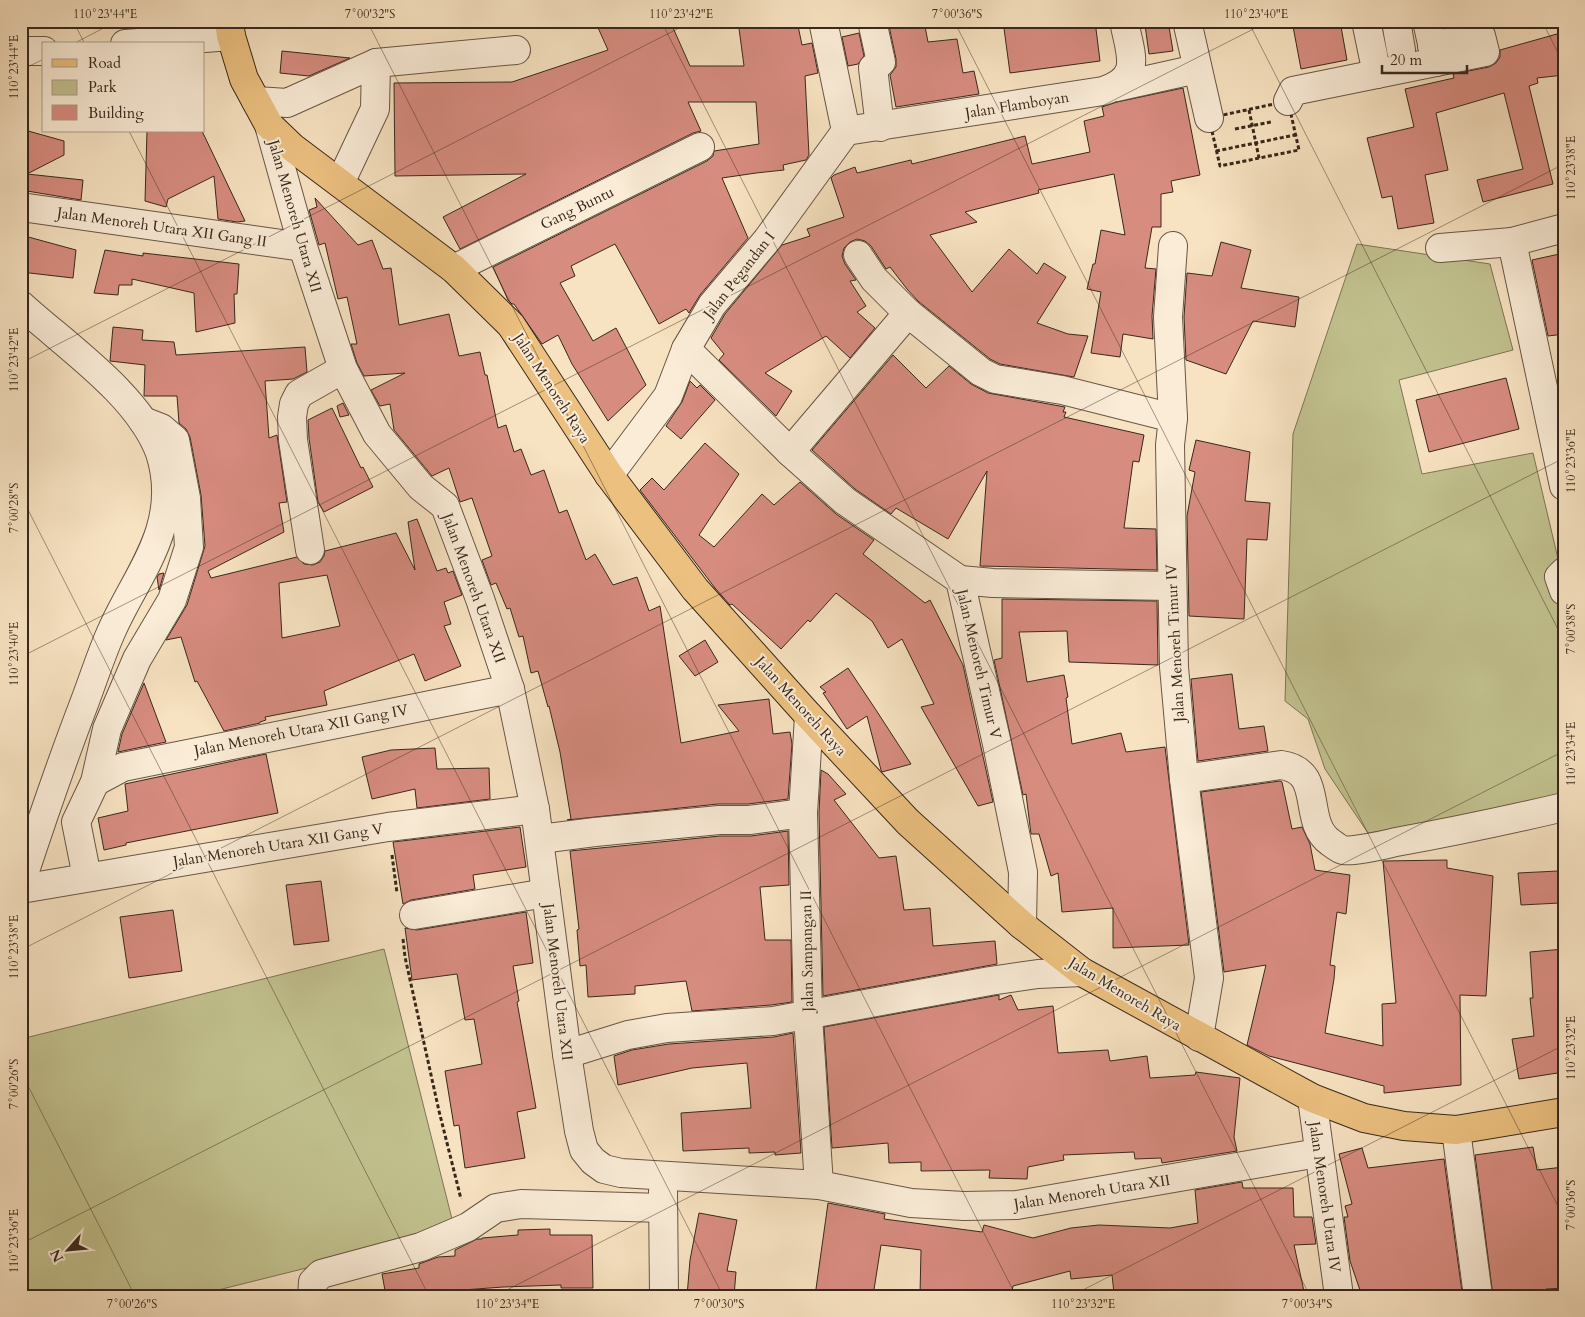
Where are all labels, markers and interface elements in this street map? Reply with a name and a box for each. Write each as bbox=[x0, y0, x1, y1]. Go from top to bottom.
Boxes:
text: 110°23'44"E bbox=[73, 6, 137, 22]
text: 7°00'32"S bbox=[345, 6, 395, 22]
text: 110°23'42"E bbox=[649, 6, 713, 22]
text: 7°00'36"S bbox=[932, 6, 982, 22]
text: 110°23'40"E bbox=[1224, 6, 1288, 22]
text: 110°23'44"E bbox=[6, 35, 22, 99]
legend bbox=[42, 42, 205, 132]
scale bar bbox=[1382, 42, 1468, 74]
text: 20 m bbox=[1390, 50, 1422, 70]
text: Road bbox=[88, 53, 121, 73]
text: Park bbox=[88, 77, 117, 97]
street label: Jalan Flamboyan bbox=[962, 87, 1071, 123]
text: Building bbox=[88, 103, 144, 123]
street label: Jalan Menoreh Utara XII bbox=[263, 135, 326, 295]
text: 110°23'38"E bbox=[1563, 136, 1579, 200]
street label: Gang Buntu bbox=[537, 182, 617, 234]
street label: Jalan Menoreh Utara XII Gang II bbox=[54, 202, 268, 252]
street label: Jalan Pegandan I bbox=[697, 227, 779, 324]
street label: Jalan Menoreh Raya bbox=[508, 327, 595, 447]
text: 110°23'42"E bbox=[6, 328, 22, 392]
text: 110°23'36"E bbox=[1563, 429, 1579, 493]
text: 7°00'28"S bbox=[6, 483, 22, 533]
street label: Jalan Menoreh Utara XII bbox=[437, 508, 510, 666]
street label: Jalan Menoreh Timur IV bbox=[1161, 563, 1189, 725]
street label: Jalan Menoreh Timur V bbox=[952, 585, 1006, 741]
text: 7°00'38"S bbox=[1563, 604, 1579, 654]
text: 110°23'40"E bbox=[6, 622, 22, 686]
street label: Jalan Menoreh Raya bbox=[749, 650, 852, 761]
street label: Jalan Menoreh Utara XII Gang IV bbox=[190, 699, 410, 761]
text: 110°23'34"E bbox=[1563, 722, 1579, 786]
street label: Jalan Menoreh Utara XII Gang V bbox=[170, 819, 384, 872]
street label: Jalan Sampangan II bbox=[796, 890, 818, 1014]
street label: Jalan Menoreh Utara XII bbox=[538, 900, 578, 1062]
text: 110°23'38"E bbox=[6, 915, 22, 979]
street label: Jalan Menoreh Raya bbox=[1063, 951, 1185, 1036]
text: 110°23'32"E bbox=[1563, 1016, 1579, 1080]
text: 7°00'26"S bbox=[6, 1059, 22, 1109]
street label: Jalan Menoreh Utara IV bbox=[1304, 1118, 1345, 1274]
street label: Jalan Menoreh Utara XII bbox=[1010, 1170, 1172, 1215]
text: 7°00'36"S bbox=[1563, 1180, 1579, 1230]
text: 110°23'36"E bbox=[6, 1209, 22, 1273]
north arrow bbox=[42, 1224, 92, 1274]
text: N bbox=[46, 1246, 68, 1265]
text: 7°00'26"S bbox=[107, 1296, 157, 1312]
text: 110°23'34"E bbox=[475, 1296, 539, 1312]
text: 7°00'30"S bbox=[694, 1296, 744, 1312]
text: 110°23'32"E bbox=[1051, 1296, 1115, 1312]
text: 7°00'34"S bbox=[1282, 1296, 1332, 1312]

